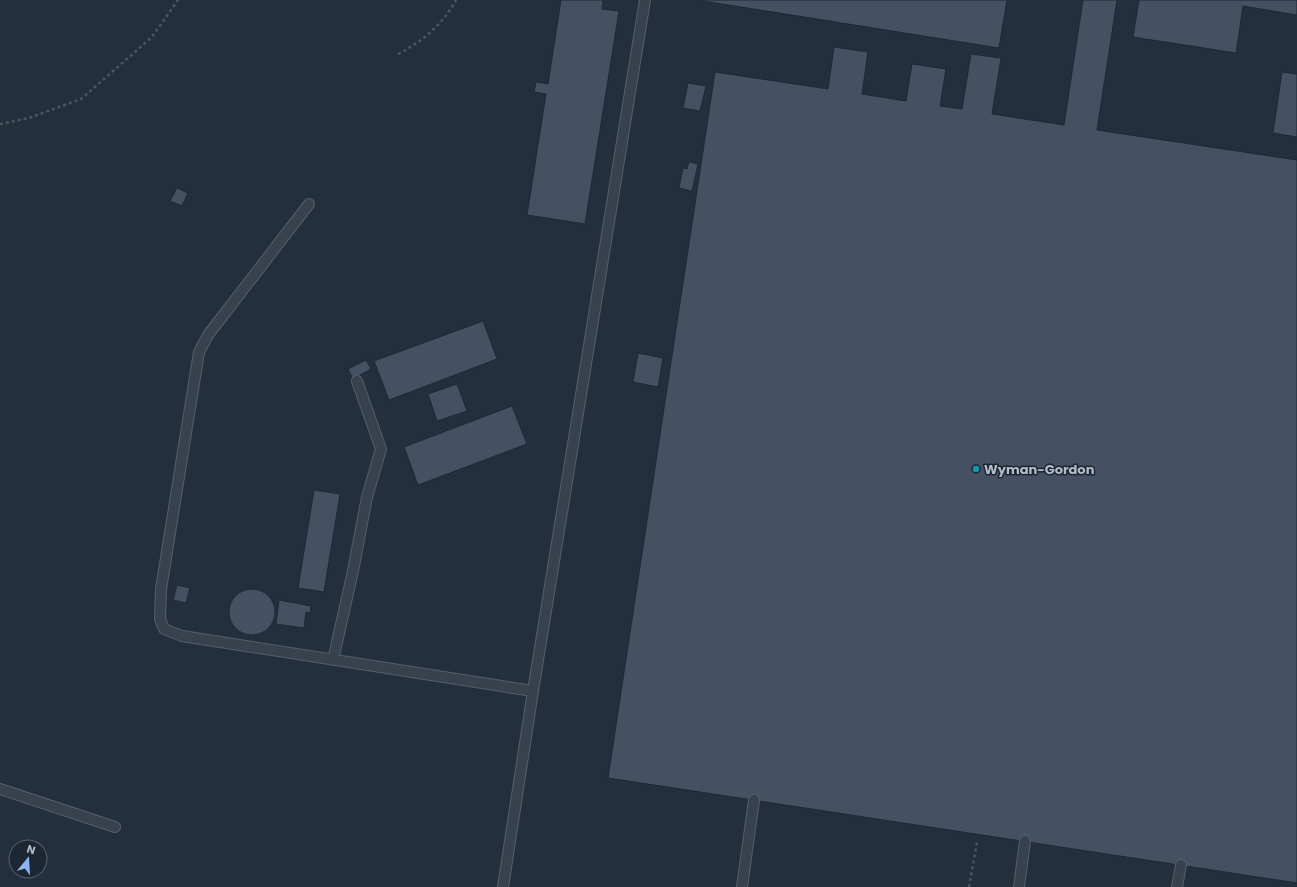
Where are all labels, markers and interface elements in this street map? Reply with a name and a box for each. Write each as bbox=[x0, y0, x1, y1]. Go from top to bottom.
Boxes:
place label: Wyman-Gordon bbox=[984, 460, 1095, 479]
marker: Wyman-Gordon bbox=[971, 464, 981, 474]
north arrow bbox=[8, 839, 48, 879]
text: N bbox=[25, 841, 38, 858]

